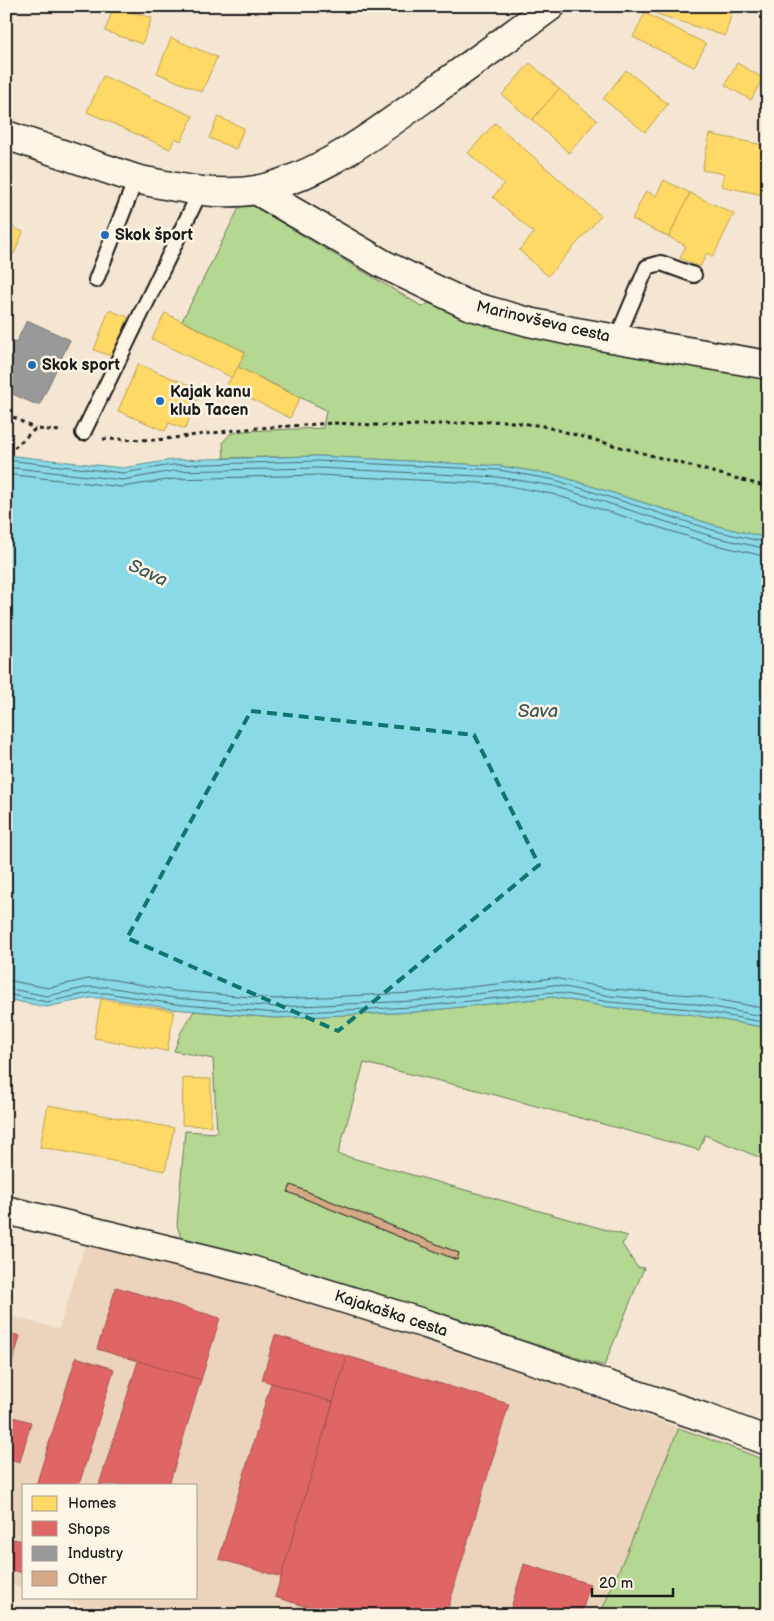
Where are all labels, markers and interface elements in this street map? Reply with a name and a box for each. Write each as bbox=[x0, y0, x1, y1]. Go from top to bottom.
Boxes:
place label: Skok šport bbox=[115, 226, 193, 245]
marker: Skok šport bbox=[99, 229, 111, 241]
street label: Marinovševa cesta bbox=[474, 297, 612, 347]
place label: Skok sport bbox=[42, 356, 120, 375]
marker: Skok sport bbox=[26, 359, 38, 371]
place label: Kajak kanu klub Tacen bbox=[170, 383, 251, 420]
marker: Kajak kanu klub Tacen bbox=[154, 395, 166, 407]
water label: Sava bbox=[125, 555, 171, 591]
water label: Sava bbox=[518, 701, 558, 722]
street label: Kajakaška cesta bbox=[332, 1287, 450, 1341]
legend bbox=[22, 1484, 198, 1598]
text: Homes bbox=[68, 1494, 117, 1513]
text: Shops bbox=[68, 1520, 111, 1539]
text: Industry bbox=[68, 1544, 123, 1563]
scale bar bbox=[592, 1566, 673, 1598]
text: Other bbox=[68, 1570, 107, 1589]
text: 20 m bbox=[599, 1574, 633, 1593]

